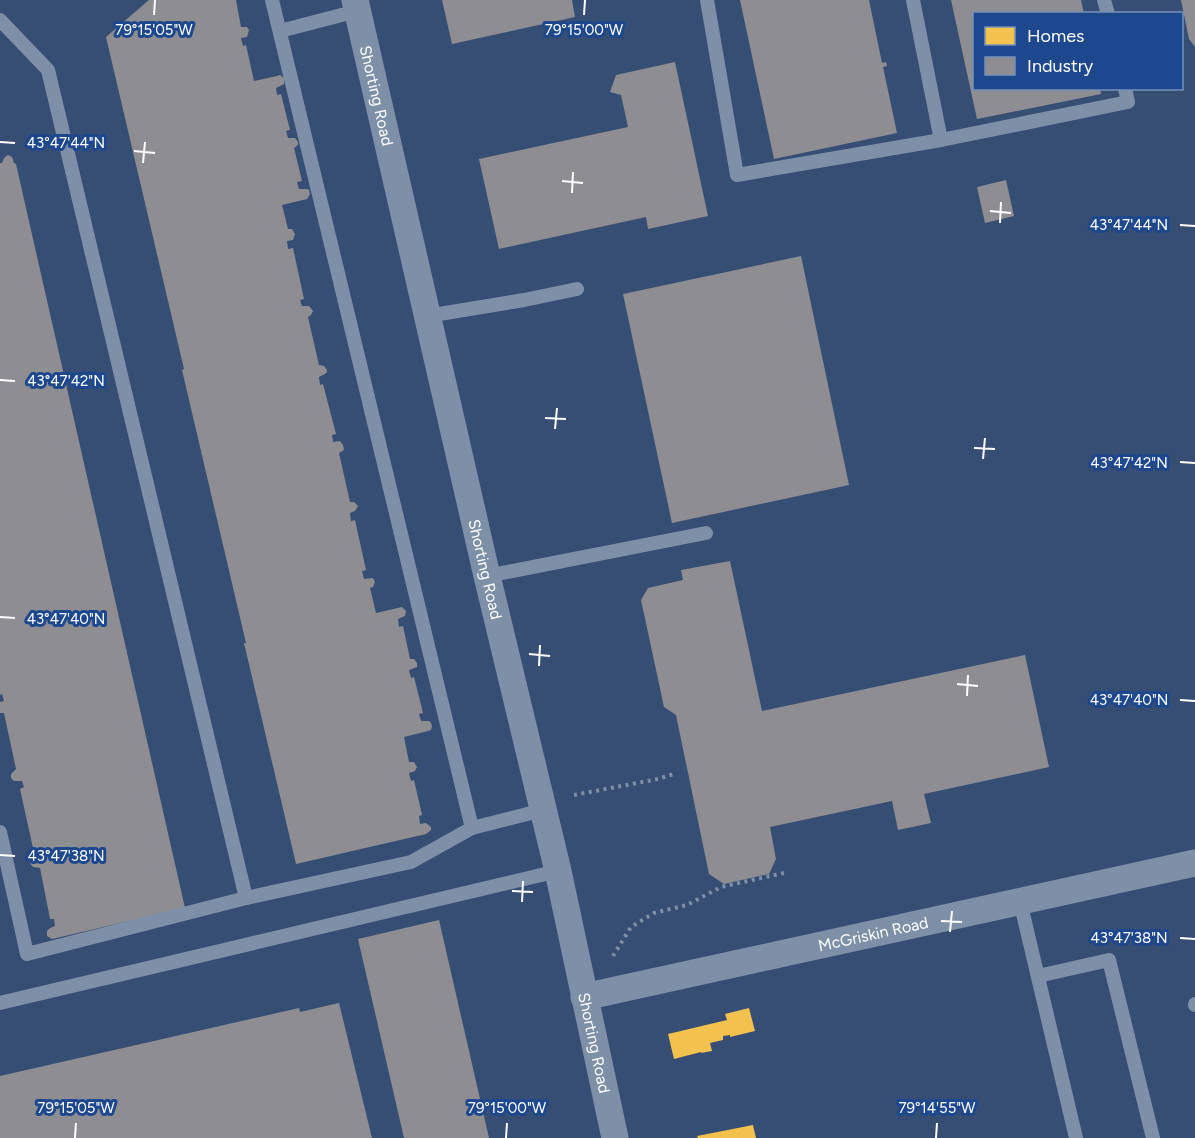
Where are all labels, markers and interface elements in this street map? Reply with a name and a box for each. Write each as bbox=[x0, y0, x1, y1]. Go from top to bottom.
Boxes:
legend bbox=[973, 12, 1183, 90]
text: 79°15'05"W bbox=[115, 21, 193, 39]
text: 79°15'00"W bbox=[545, 21, 624, 39]
text: Homes bbox=[1027, 25, 1085, 47]
street label: Shorting Road bbox=[356, 43, 398, 148]
text: Industry bbox=[1027, 55, 1094, 77]
text: 43°47'44"N bbox=[27, 134, 105, 152]
text: 43°47'44"N bbox=[1090, 216, 1168, 234]
text: 43°47'42"N bbox=[27, 372, 105, 390]
text: 43°47'42"N bbox=[1090, 454, 1168, 472]
street label: Shorting Road bbox=[465, 517, 507, 621]
text: 43°47'40"N bbox=[27, 610, 105, 628]
text: 43°47'40"N bbox=[1090, 691, 1168, 709]
text: 43°47'38"N bbox=[27, 847, 105, 865]
street label: McGriskin Road bbox=[816, 912, 930, 955]
text: 43°47'38"N bbox=[1090, 929, 1168, 947]
street label: Shorting Road bbox=[575, 991, 615, 1095]
text: 79°15'05"W bbox=[37, 1099, 115, 1117]
text: 79°15'00"W bbox=[468, 1099, 547, 1117]
text: 79°14'55"W bbox=[898, 1099, 976, 1117]

